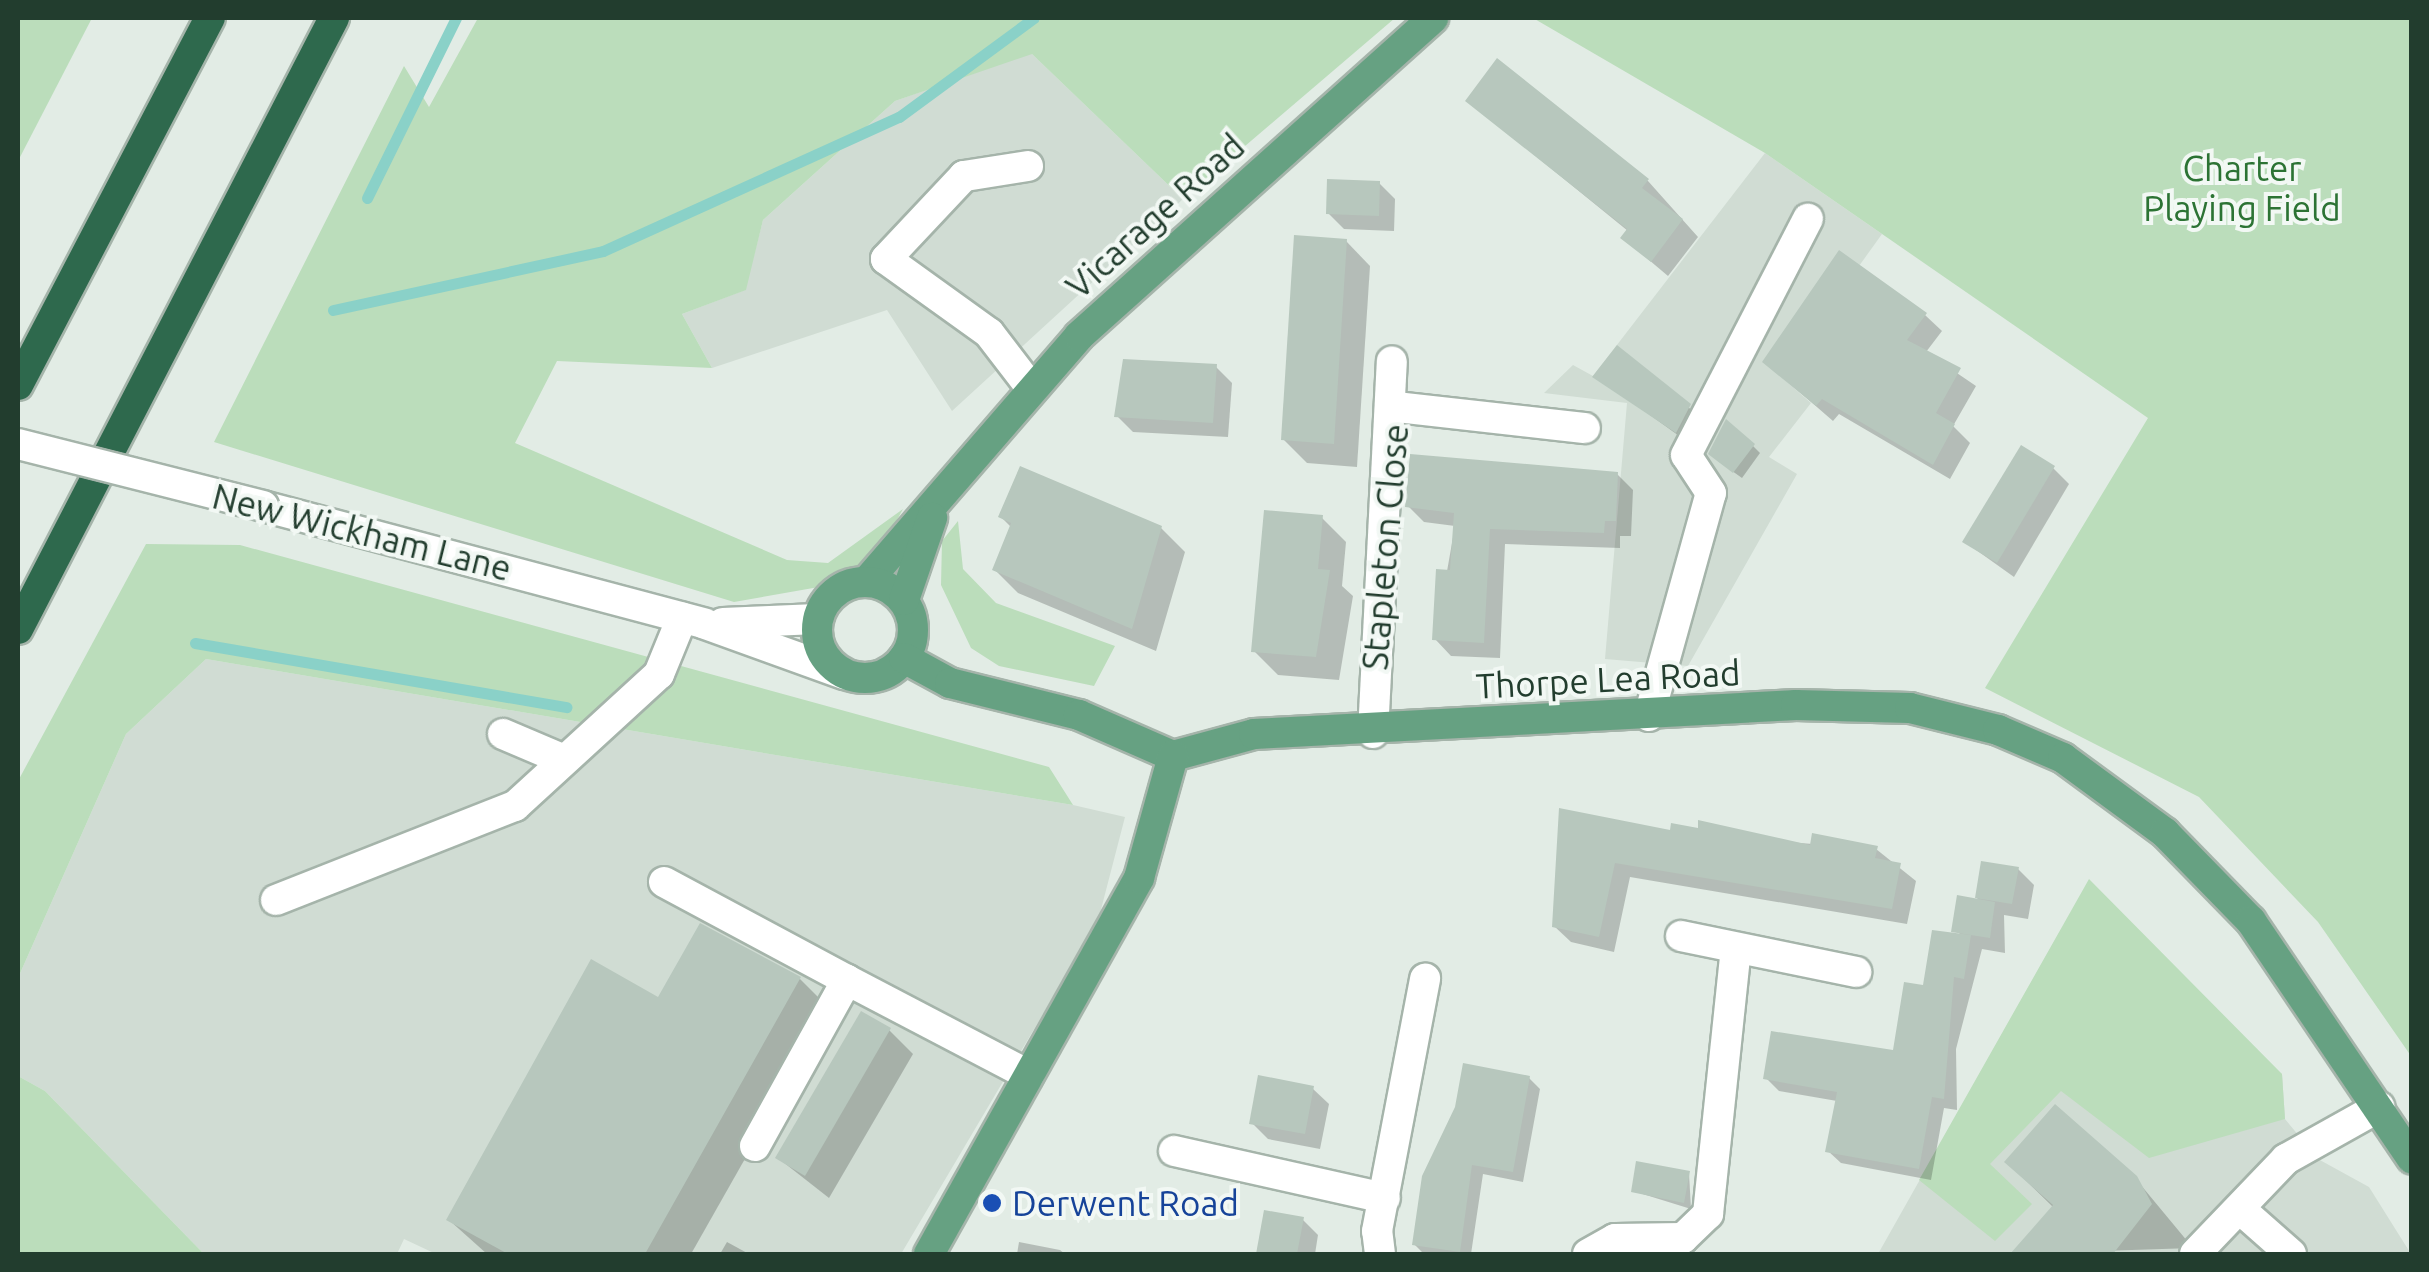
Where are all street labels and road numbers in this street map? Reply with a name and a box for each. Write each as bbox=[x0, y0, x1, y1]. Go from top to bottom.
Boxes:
street label: Vicarage Road bbox=[1057, 125, 1253, 307]
street label: Stapleton Close bbox=[1353, 422, 1417, 672]
street label: New Wickham Lane bbox=[208, 475, 516, 589]
street label: Thorpe Lea Road bbox=[1475, 651, 1741, 707]

